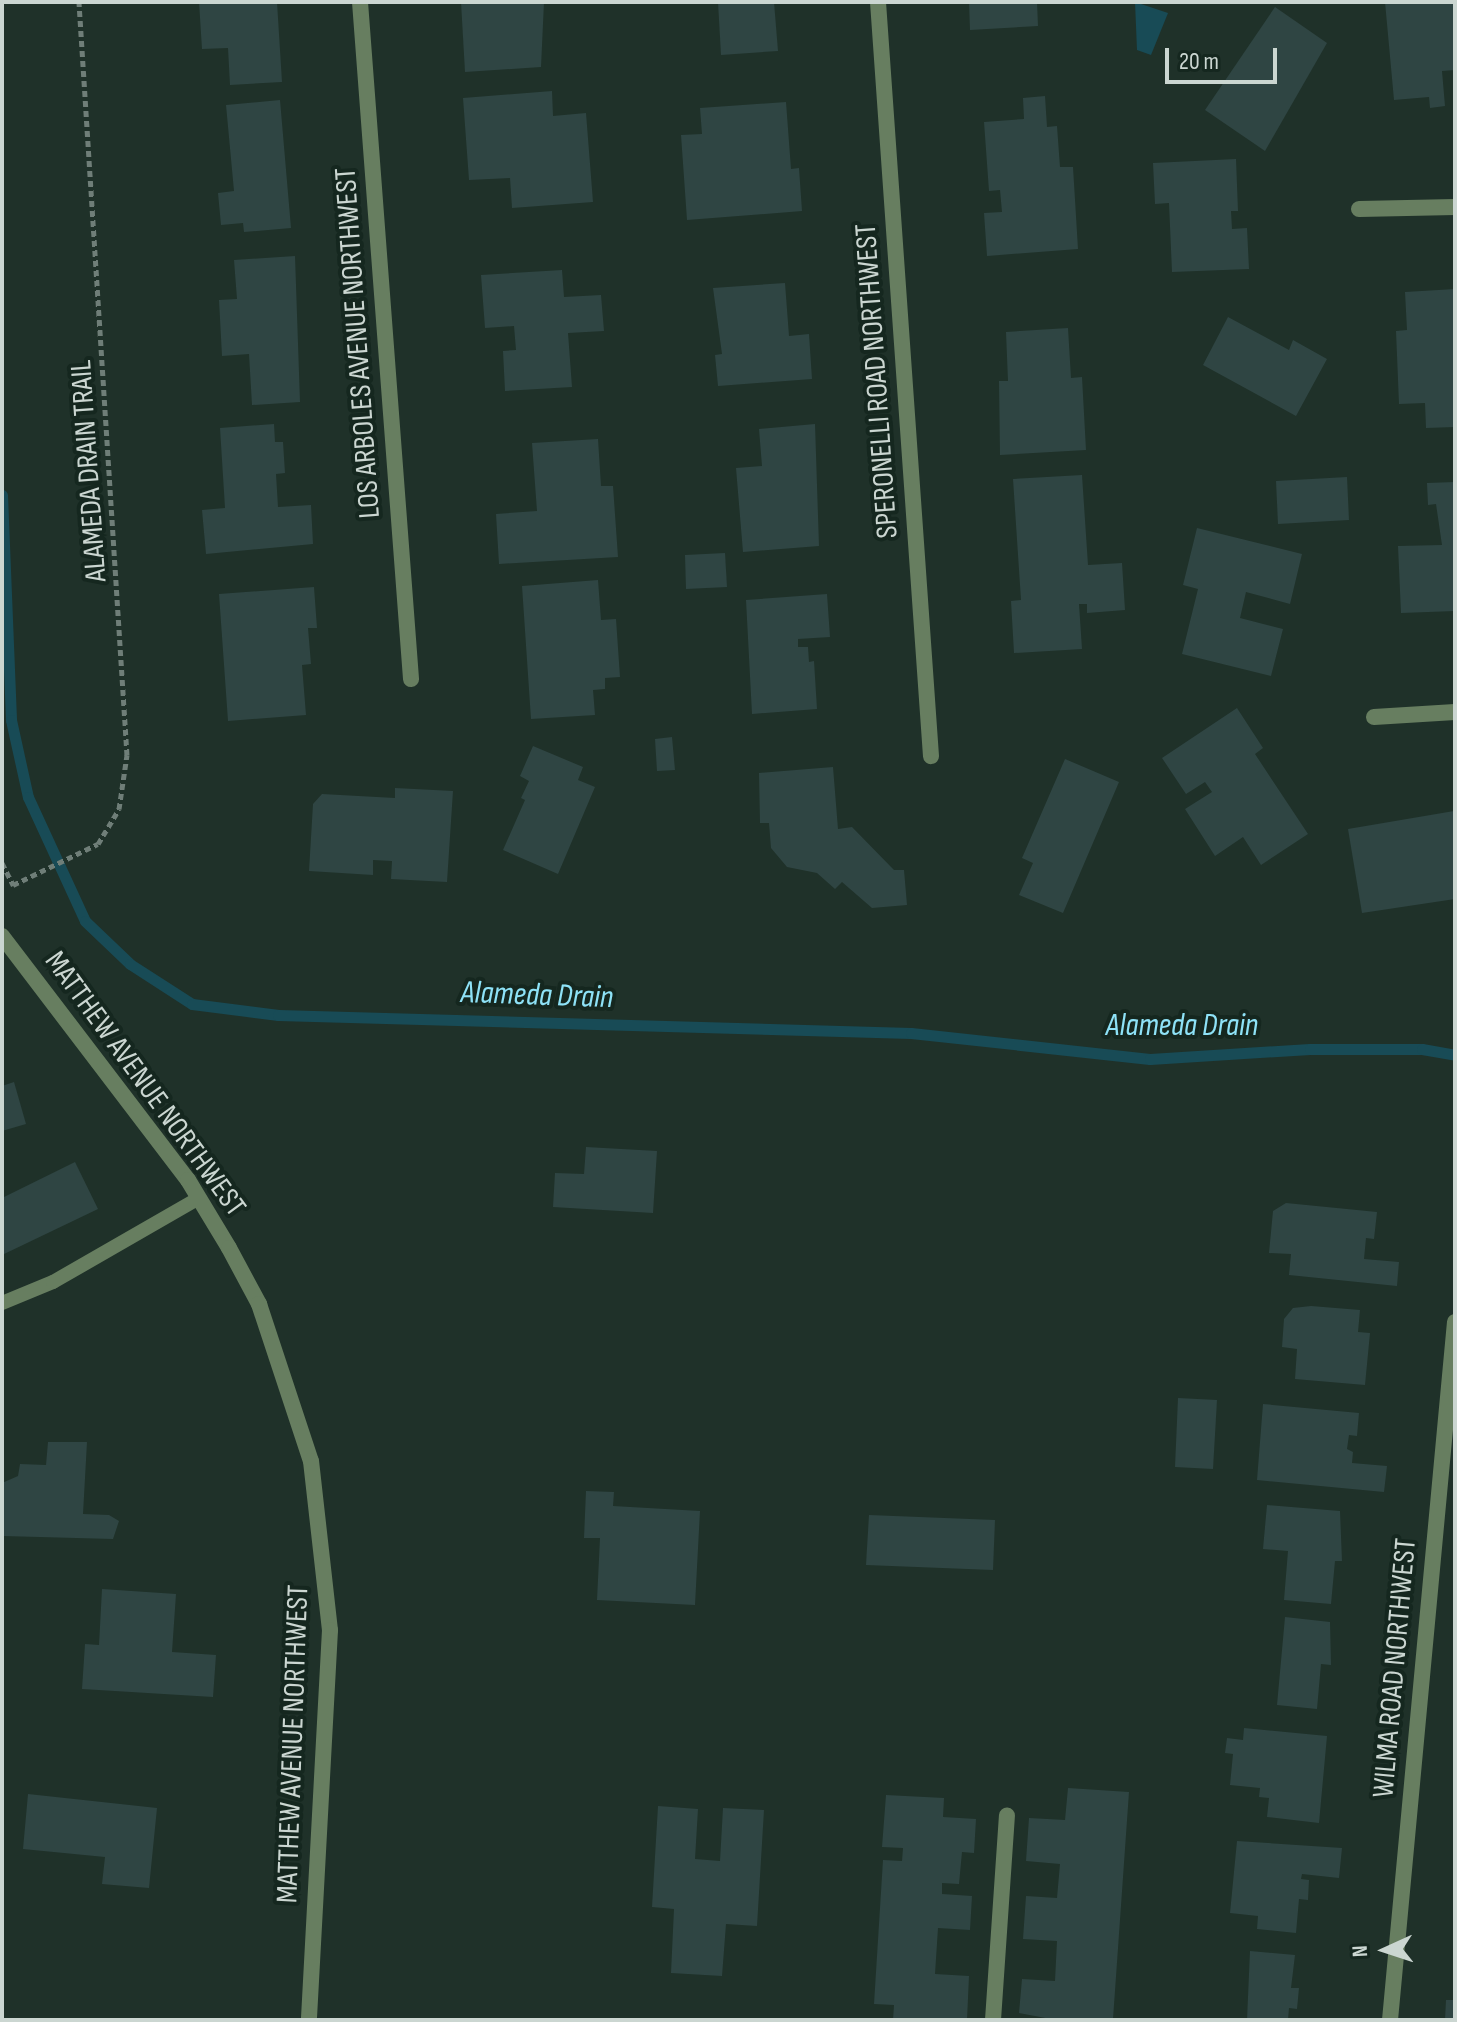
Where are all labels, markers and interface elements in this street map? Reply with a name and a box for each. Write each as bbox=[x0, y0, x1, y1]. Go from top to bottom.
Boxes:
scale bar bbox=[1169, 32, 1281, 82]
text: 20 m bbox=[1179, 47, 1219, 76]
street label: LOS ARBOLES AVENUE NORTHWEST bbox=[328, 166, 388, 520]
street label: SPERONELLI ROAD NORTHWEST bbox=[848, 222, 906, 540]
street label: ALAMEDA DRAIN TRAIL bbox=[63, 359, 115, 583]
street label: MATTHEW AVENUE NORTHWEST bbox=[37, 945, 253, 1223]
water label: Alameda Drain bbox=[460, 974, 614, 1018]
water label: Alameda Drain bbox=[1106, 1007, 1258, 1045]
street label: WILMA ROAD NORTHWEST bbox=[1366, 1537, 1424, 1799]
street label: MATTHEW AVENUE NORTHWEST bbox=[269, 1584, 317, 1904]
north arrow bbox=[1345, 1910, 1425, 1990]
text: N bbox=[1347, 1945, 1374, 1958]

